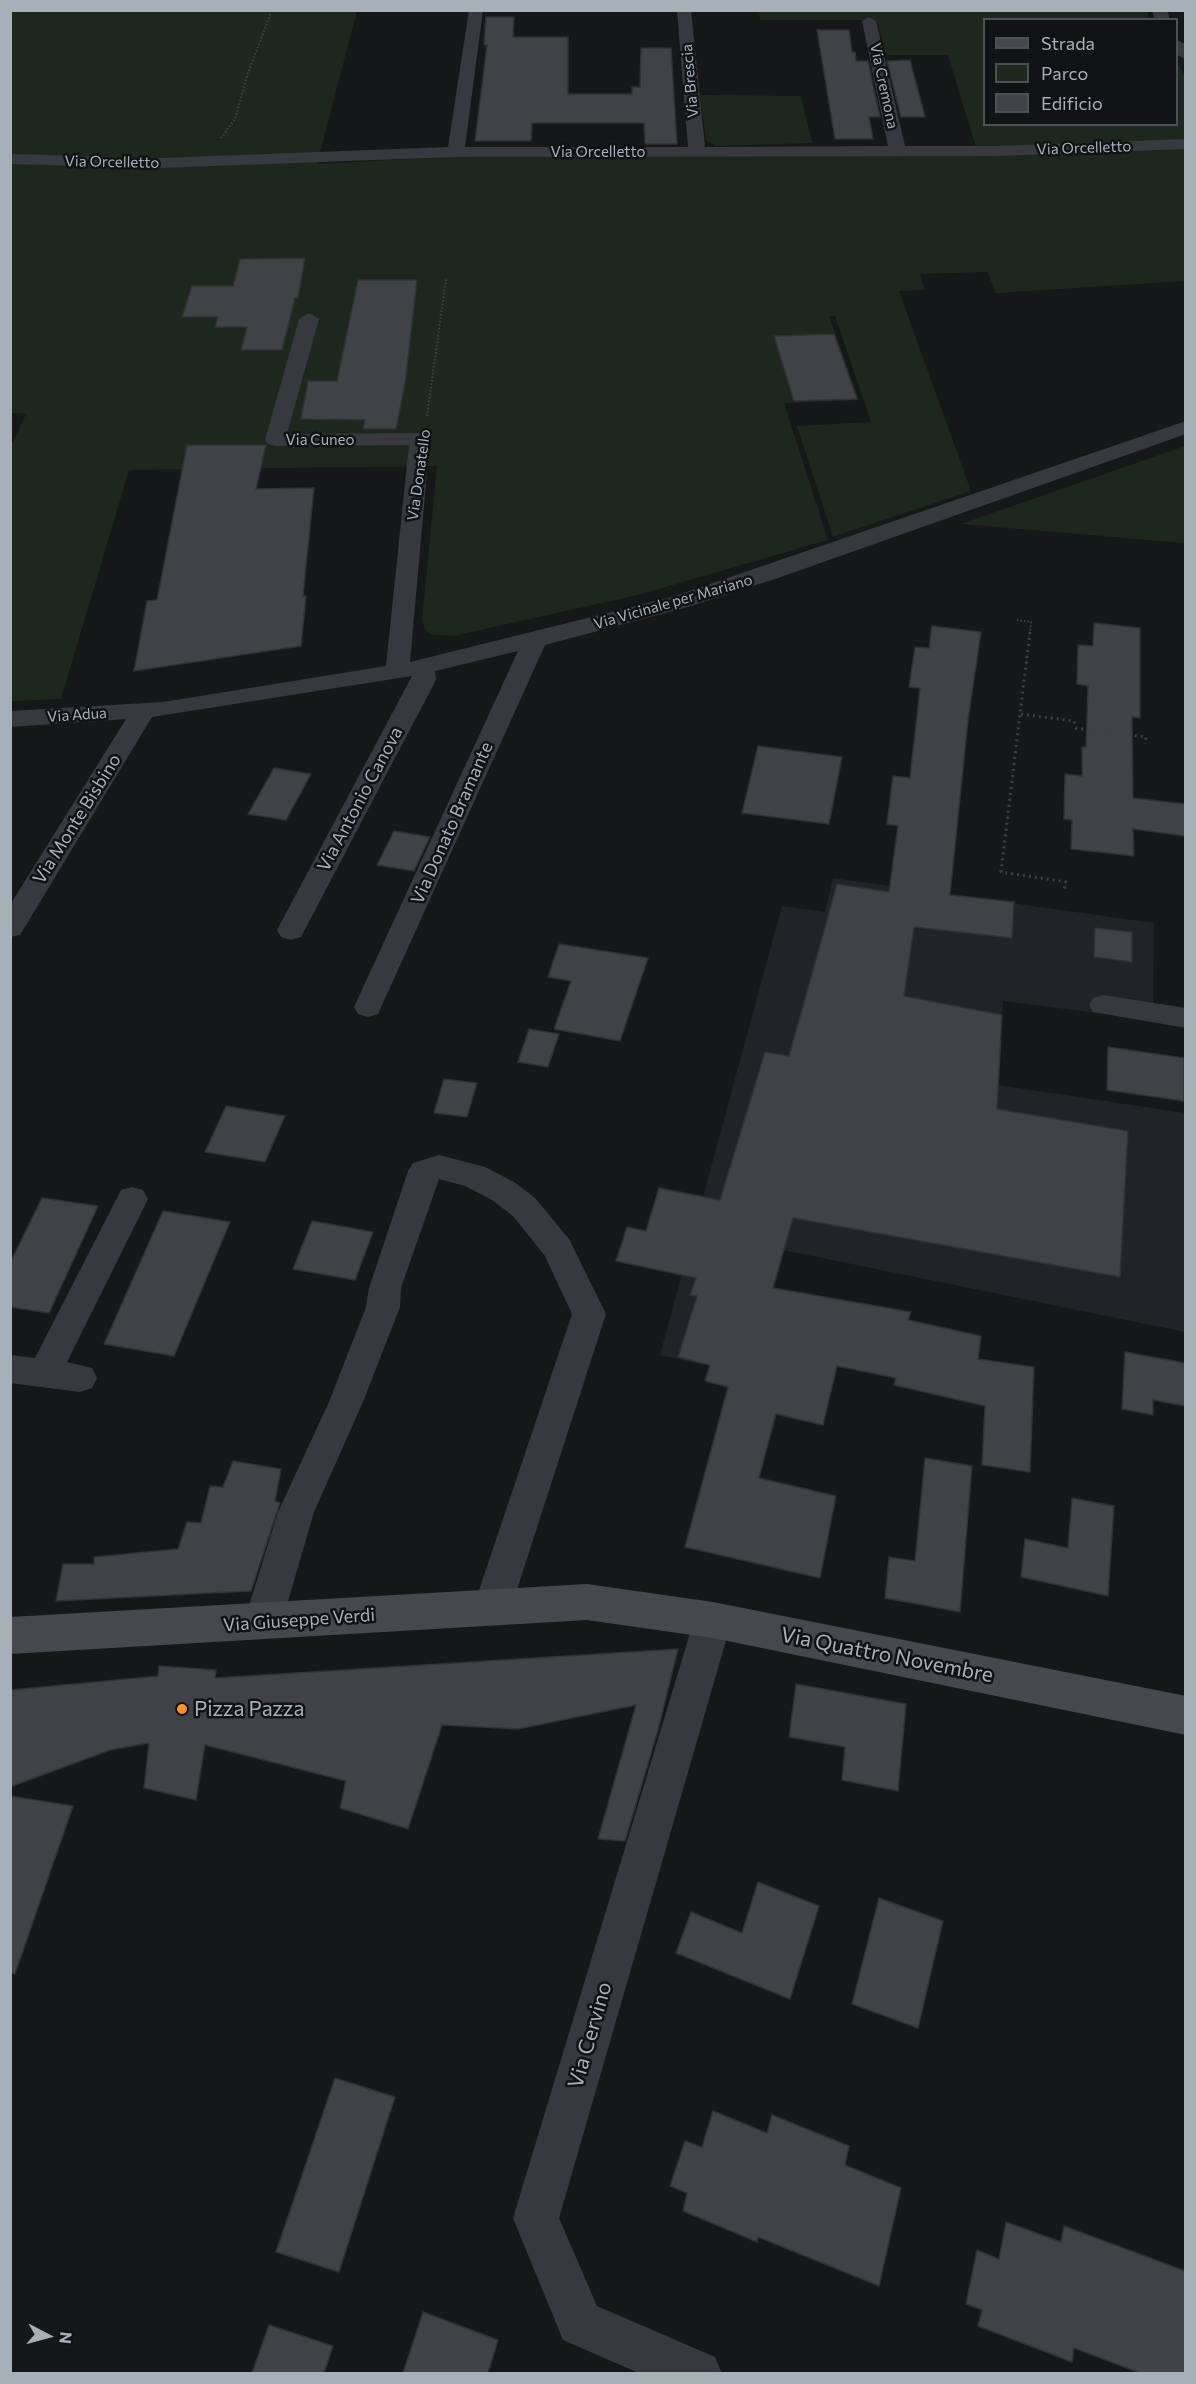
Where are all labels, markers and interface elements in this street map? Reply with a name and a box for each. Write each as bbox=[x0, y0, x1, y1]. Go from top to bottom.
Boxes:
legend bbox=[983, 18, 1178, 126]
text: Strada bbox=[1041, 32, 1095, 54]
street label: Via Cremona bbox=[866, 41, 902, 131]
street label: Via Brescia bbox=[678, 43, 702, 119]
text: Parco bbox=[1041, 62, 1088, 84]
text: Edificio bbox=[1041, 92, 1103, 114]
street label: Via Orcelletto bbox=[1036, 137, 1132, 159]
street label: Via Orcelletto bbox=[551, 143, 645, 161]
street label: Via Orcelletto bbox=[64, 152, 160, 172]
street label: Via Donatello bbox=[404, 428, 434, 522]
street label: Via Cuneo bbox=[286, 431, 354, 449]
street label: Via Vicinale per Mariano bbox=[592, 571, 754, 633]
street label: Via Adua bbox=[47, 704, 107, 726]
street label: Via Antonio Canova bbox=[313, 723, 407, 875]
street label: Via Donato Bramante bbox=[406, 739, 498, 907]
street label: Via Monte Bisbino bbox=[28, 750, 126, 888]
street label: Via Giuseppe Verdi bbox=[222, 1604, 376, 1636]
street label: Via Quattro Novembre bbox=[779, 1622, 995, 1688]
place label: Pizza Pazza bbox=[194, 1696, 304, 1722]
marker: Pizza Pazza bbox=[175, 1702, 189, 1716]
street label: Via Cervino bbox=[563, 1979, 617, 2091]
north arrow bbox=[18, 2306, 78, 2366]
text: N bbox=[56, 2331, 76, 2345]

